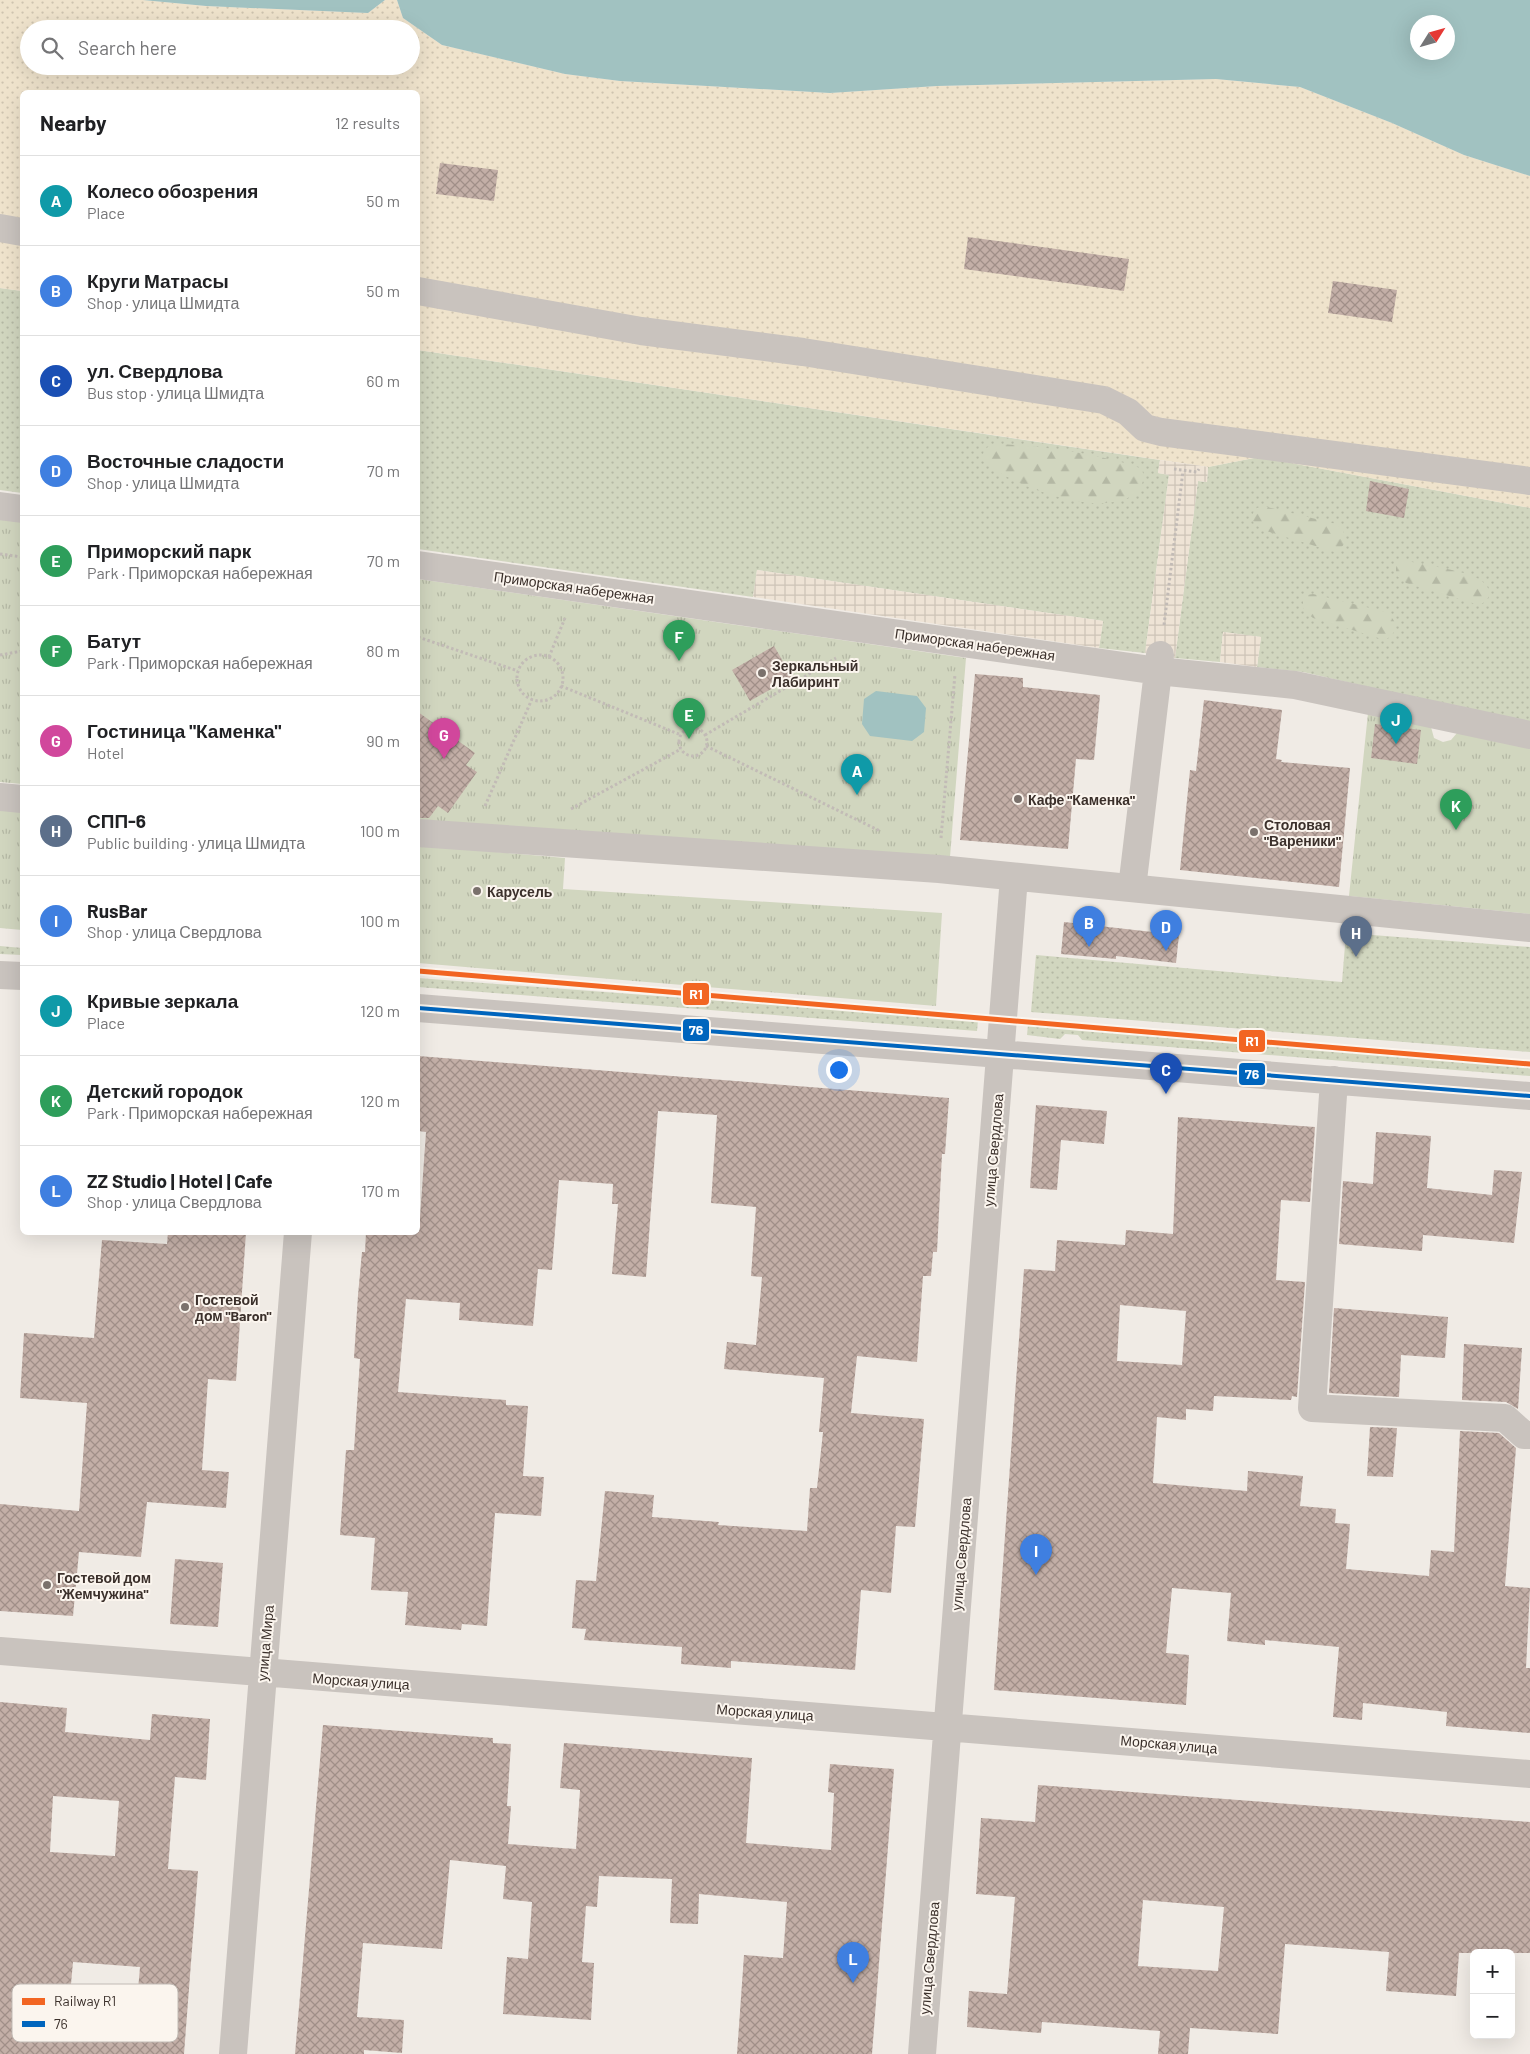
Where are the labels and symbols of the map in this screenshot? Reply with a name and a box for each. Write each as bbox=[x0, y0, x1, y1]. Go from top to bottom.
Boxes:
north arrow bbox=[1410, 15, 1455, 60]
street label: Приморская набережная bbox=[493, 567, 655, 607]
pin: F bbox=[663, 620, 695, 661]
street label: Приморская набережная bbox=[894, 624, 1056, 664]
place label: Зеркальный Лабиринт bbox=[772, 657, 858, 690]
marker: Зеркальный Лабиринт bbox=[756, 667, 768, 679]
pin: E bbox=[673, 698, 705, 739]
pin: J bbox=[1380, 703, 1412, 744]
pin: G bbox=[428, 718, 460, 759]
pin: A bbox=[841, 754, 873, 795]
pin: K bbox=[1440, 789, 1472, 830]
place label: Кафе "Каменка" bbox=[1028, 791, 1135, 808]
marker: Кафе "Каменка" bbox=[1012, 793, 1024, 805]
place label: Столовая "Вареники" bbox=[1264, 816, 1341, 849]
marker: Столовая "Вареники" bbox=[1248, 826, 1260, 838]
place label: Карусель bbox=[487, 883, 553, 900]
marker: Карусель bbox=[471, 885, 483, 897]
pin: B bbox=[1073, 906, 1105, 947]
pin: D bbox=[1150, 910, 1182, 951]
pin: H bbox=[1340, 916, 1372, 957]
line badge: R1 bbox=[682, 982, 710, 1006]
text: R1 bbox=[689, 985, 703, 1002]
line badge: 76 bbox=[682, 1018, 710, 1042]
text: 76 bbox=[689, 1021, 704, 1038]
line badge: R1 bbox=[1238, 1029, 1266, 1053]
text: R1 bbox=[1245, 1032, 1259, 1049]
pin: C bbox=[1150, 1053, 1182, 1094]
your location bbox=[826, 1057, 852, 1083]
line badge: 76 bbox=[1238, 1062, 1266, 1086]
text: 76 bbox=[1245, 1065, 1260, 1082]
street label: улица Свердлова bbox=[980, 1093, 1006, 1207]
place label: Гостевой дом "Baron" bbox=[195, 1291, 272, 1324]
marker: Гостевой дом "Baron" bbox=[179, 1301, 191, 1313]
street label: улица Свердлова bbox=[948, 1497, 974, 1611]
pin: I bbox=[1020, 1534, 1052, 1575]
place label: Гостевой дом "Жемчужина" bbox=[57, 1569, 151, 1602]
marker: Гостевой дом "Жемчужина" bbox=[41, 1579, 53, 1591]
street label: улица Мира bbox=[253, 1604, 277, 1682]
street label: Морская улица bbox=[312, 1669, 410, 1693]
street label: Морская улица bbox=[716, 1700, 814, 1724]
street label: Морская улица bbox=[1120, 1731, 1219, 1757]
street label: улица Свердлова bbox=[916, 1901, 942, 2015]
pin: L bbox=[837, 1942, 869, 1983]
legend bbox=[12, 1984, 178, 2042]
text: Railway R1 bbox=[54, 1992, 116, 2009]
text: 76 bbox=[54, 2015, 68, 2032]

